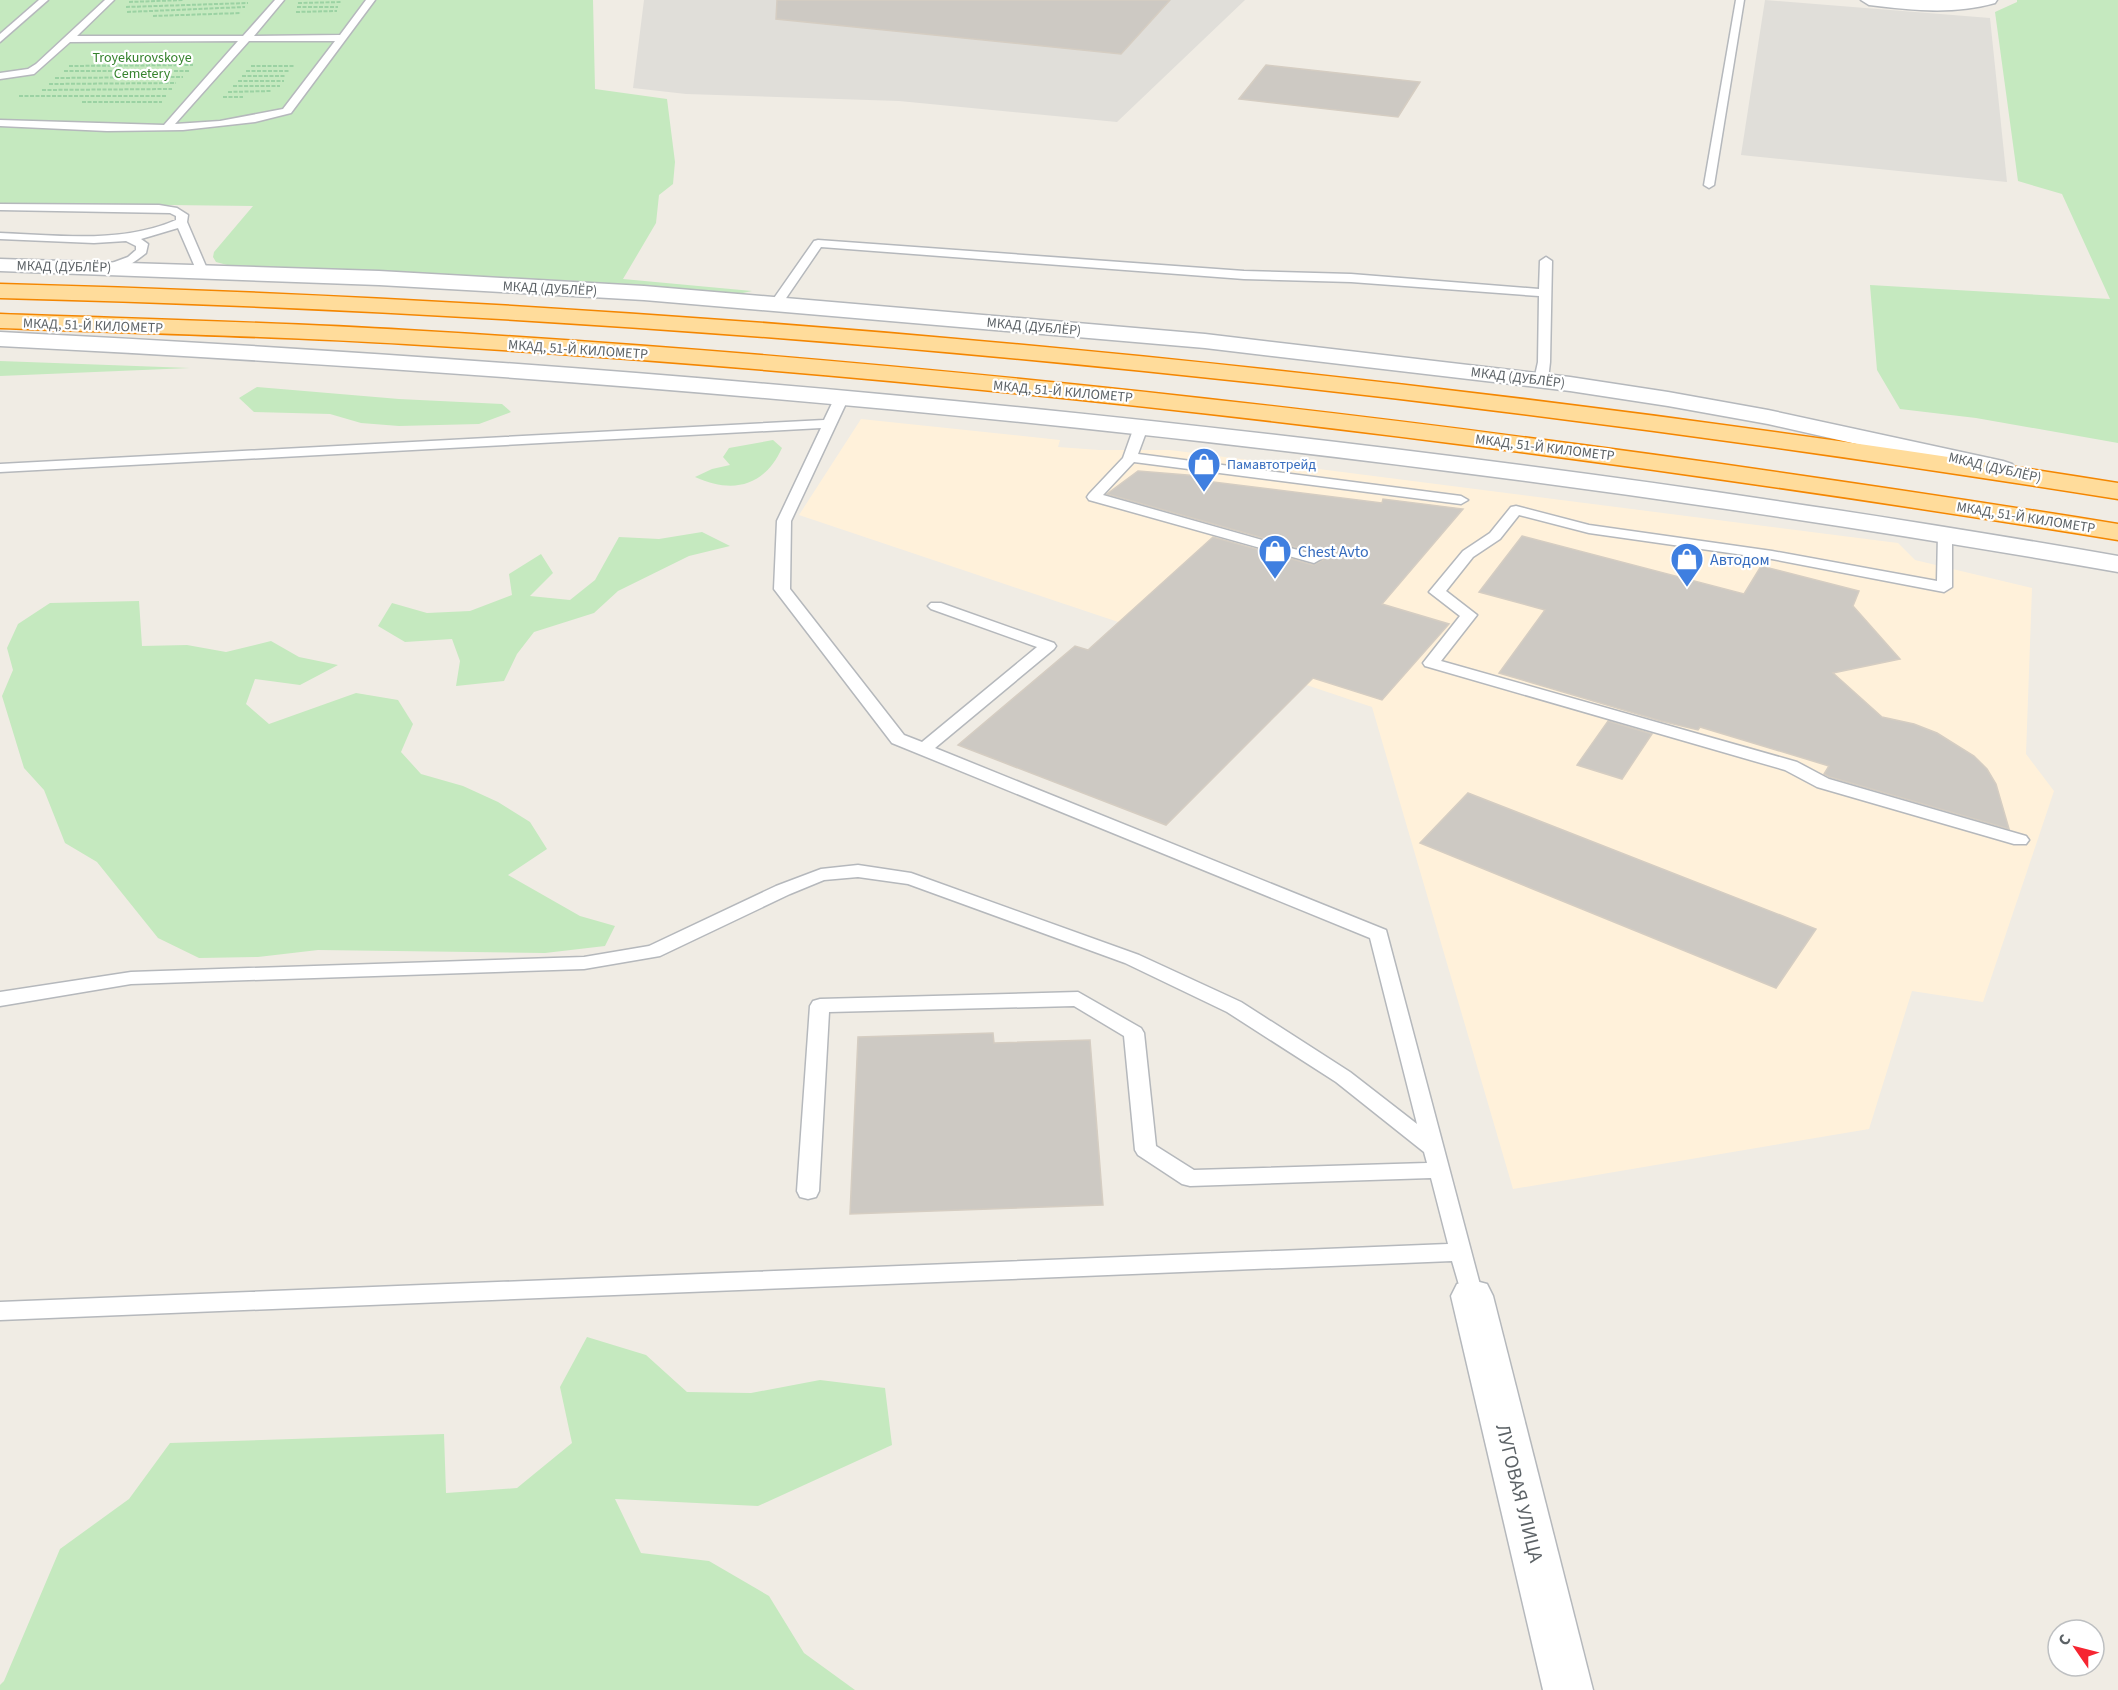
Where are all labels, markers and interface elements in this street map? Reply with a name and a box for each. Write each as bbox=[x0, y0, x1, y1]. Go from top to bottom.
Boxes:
park label: Troyekurovskoye Cemetery bbox=[92, 48, 192, 84]
street label: МКАД (ДУБЛЁР) bbox=[16, 256, 112, 278]
street label: МКАД (ДУБЛЁР) bbox=[502, 277, 598, 301]
street label: МКАД (ДУБЛЁР) bbox=[986, 313, 1082, 341]
street label: МКАД, 51-Й КИЛОМЕТР bbox=[23, 314, 163, 338]
street label: МКАД, 51-Й КИЛОМЕТР bbox=[507, 335, 649, 365]
street label: МКАД (ДУБЛЁР) bbox=[1470, 362, 1566, 394]
street label: МКАД, 51-Й КИЛОМЕТР bbox=[992, 376, 1134, 408]
street label: МКАД, 51-Й КИЛОМЕТР bbox=[1474, 430, 1616, 466]
shop icon: Памавтотрейд bbox=[1186, 446, 1222, 493]
street label: МКАД (ДУБЛЁР) bbox=[1946, 448, 2043, 488]
place label: Памавтотрейд bbox=[1227, 455, 1316, 475]
street label: МКАД, 51-Й КИЛОМЕТР bbox=[1955, 497, 2097, 539]
shop icon: Chest Avto bbox=[1257, 533, 1293, 580]
place label: Chest Avto bbox=[1298, 541, 1369, 563]
shop icon: Автодом bbox=[1669, 541, 1705, 588]
place label: Автодом bbox=[1710, 549, 1770, 571]
street label: ЛУГОВАЯ УЛИЦА bbox=[1488, 1421, 1550, 1566]
north arrow bbox=[2046, 1618, 2106, 1678]
text: С bbox=[2053, 1630, 2076, 1650]

